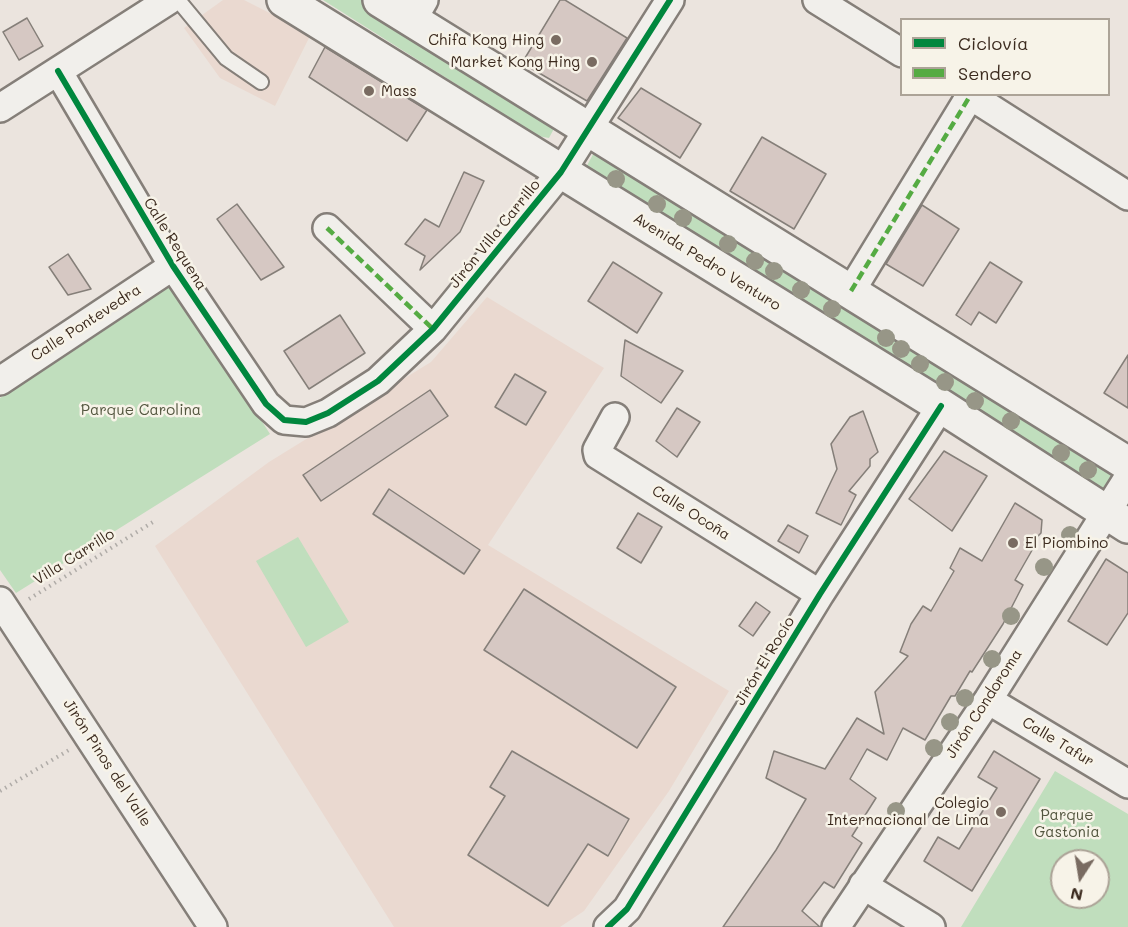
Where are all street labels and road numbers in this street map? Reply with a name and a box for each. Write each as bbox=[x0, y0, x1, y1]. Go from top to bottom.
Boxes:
street label: Jirón Villa Carrillo bbox=[446, 176, 544, 292]
street label: Calle Requena bbox=[139, 195, 211, 293]
street label: Avenida Pedro Venturo bbox=[630, 209, 784, 315]
street label: Calle Pontevedra bbox=[28, 281, 144, 365]
street label: Calle Ocoña bbox=[649, 482, 733, 544]
street label: Villa Carrillo bbox=[30, 525, 118, 589]
street label: Jirón El Rocío bbox=[731, 613, 799, 709]
street label: Jirón Condoroma bbox=[942, 646, 1026, 762]
street label: Jirón Pinos del Valle bbox=[59, 696, 155, 830]
street label: Calle Tafur bbox=[1019, 713, 1097, 771]

